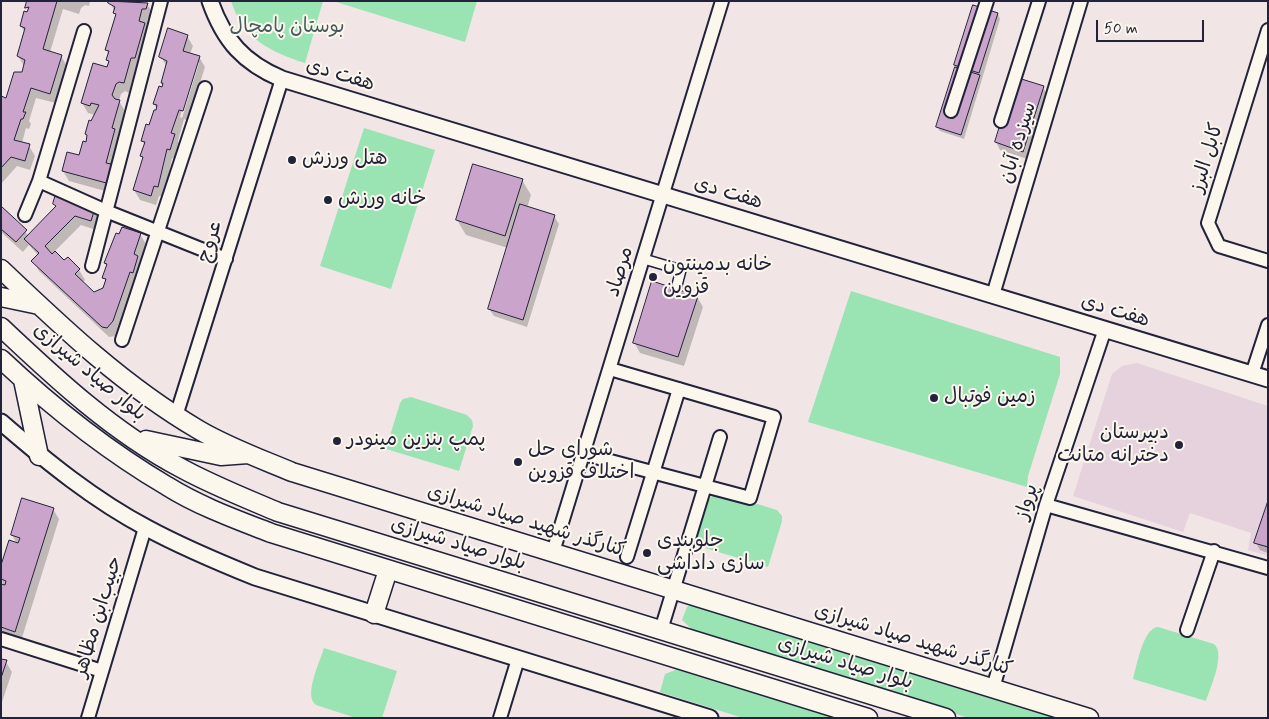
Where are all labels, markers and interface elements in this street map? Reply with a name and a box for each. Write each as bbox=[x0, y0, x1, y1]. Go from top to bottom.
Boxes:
scale bar bbox=[1099, 10, 1206, 42]
park label: بوستان پامچال bbox=[229, 16, 345, 40]
text: 50 m bbox=[1104, 19, 1138, 39]
street label: هفت دی bbox=[303, 54, 377, 98]
street label: سیزده آبان bbox=[995, 99, 1043, 187]
street label: کابل البرز bbox=[1186, 120, 1230, 196]
place label: هتل ورزش bbox=[302, 148, 388, 172]
marker: هتل ورزش bbox=[286, 154, 298, 166]
street label: هفت دی bbox=[691, 172, 765, 216]
place label: خانه ورزش bbox=[338, 188, 426, 212]
marker: خانه ورزش bbox=[322, 194, 334, 206]
street label: عروج bbox=[193, 218, 229, 266]
street label: مرصاد bbox=[602, 244, 640, 300]
place label: خانه بدمینتون قزوین bbox=[663, 254, 772, 301]
marker: خانه بدمینتون قزوین bbox=[647, 271, 659, 283]
street label: هفت دی bbox=[1078, 290, 1152, 334]
street label: بلوار صیاد شیرازی bbox=[28, 319, 150, 427]
place label: زمین فوتبال bbox=[944, 386, 1036, 410]
marker: زمین فوتبال bbox=[928, 392, 940, 404]
place label: دبیرستان دخترانه متانت bbox=[1057, 422, 1169, 469]
place label: پمپ بنزین مینودر bbox=[347, 429, 486, 453]
marker: پمپ بنزین مینودر bbox=[331, 435, 343, 447]
place label: شورای حل اختلاف قزوین bbox=[528, 439, 634, 486]
marker: دبیرستان دخترانه متانت bbox=[1173, 439, 1185, 451]
marker: شورای حل اختلاف قزوین bbox=[512, 456, 524, 468]
street label: کنارگذر شهید صیاد شیرازی bbox=[424, 480, 628, 564]
street label: پرواز bbox=[1011, 481, 1045, 523]
street label: بلوار صیاد شیرازی bbox=[387, 513, 529, 577]
place label: جلوبندی سازی داداشی bbox=[657, 530, 765, 577]
marker: جلوبندی سازی داداشی bbox=[641, 547, 653, 559]
street label: حبیب‌ابن مظاهر bbox=[69, 554, 129, 680]
street label: کنارگذر شهید صیاد شیرازی bbox=[811, 599, 1015, 683]
street label: بلوار صیاد شیرازی bbox=[774, 632, 916, 696]

